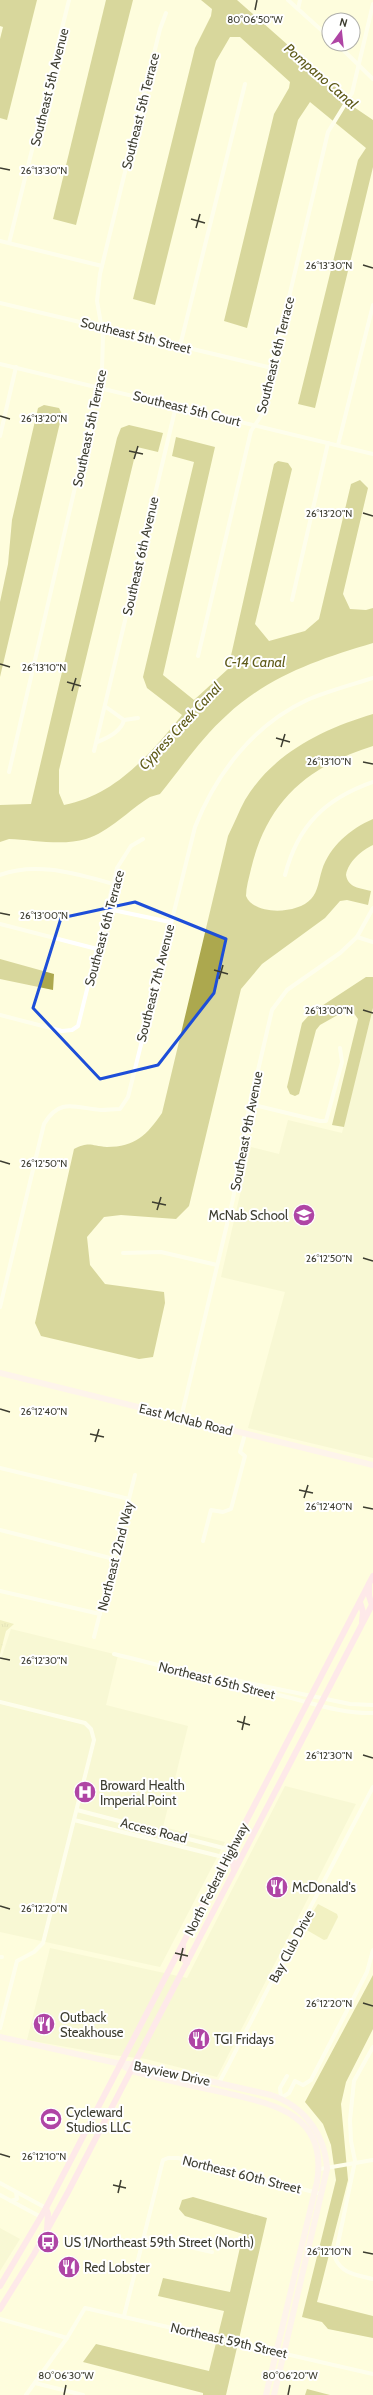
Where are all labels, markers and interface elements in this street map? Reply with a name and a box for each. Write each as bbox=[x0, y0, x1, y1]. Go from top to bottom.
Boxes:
north arrow bbox=[321, 12, 361, 52]
text: 80°06'50"W bbox=[227, 13, 283, 26]
text: N bbox=[338, 15, 349, 30]
street label: Southeast 5th Avenue bbox=[27, 26, 72, 148]
water label: Pompano Canal bbox=[281, 39, 362, 113]
street label: Southeast 5th Terrace bbox=[118, 51, 162, 171]
text: 26°13'30"N bbox=[21, 164, 67, 177]
text: 26°13'30"N bbox=[306, 259, 352, 272]
street label: Southeast 6th Terrace bbox=[253, 295, 297, 415]
street label: Southeast 5th Street bbox=[79, 314, 194, 357]
street label: Southeast 5th Terrace bbox=[69, 368, 109, 488]
street label: Southeast 5th Court bbox=[132, 387, 243, 429]
text: 26°13'20"N bbox=[21, 412, 67, 425]
street label: Southeast 6th Avenue bbox=[119, 495, 162, 617]
text: 26°13'20"N bbox=[306, 507, 352, 520]
water label: C-14 Canal bbox=[225, 653, 286, 671]
text: 26°13'10"N bbox=[22, 661, 66, 674]
water label: Cypress Creek Canal bbox=[135, 678, 226, 774]
text: 26°13'10"N bbox=[307, 755, 351, 768]
street label: Southeast 6th Terrace bbox=[81, 868, 127, 988]
text: 26°13'00"N bbox=[20, 909, 68, 922]
street label: Southeast 7th Avenue bbox=[133, 922, 177, 1043]
text: 26°13'00"N bbox=[305, 1004, 353, 1017]
street label: Southeast 9th Avenue bbox=[227, 1069, 266, 1192]
text: 26°12'50"N bbox=[21, 1157, 67, 1170]
school or university icon: McNab School bbox=[291, 1202, 317, 1228]
place label: McNab School bbox=[209, 1207, 288, 1223]
text: 26°12'50"N bbox=[306, 1252, 352, 1265]
street label: East McNab Road bbox=[138, 1400, 234, 1438]
text: 26°12'40"N bbox=[21, 1405, 67, 1418]
street label: Northeast 22nd Way bbox=[94, 1499, 136, 1613]
text: 26°12'40"N bbox=[306, 1500, 352, 1513]
text: 26°12'30"N bbox=[21, 1654, 67, 1667]
street label: Northeast 65th Street bbox=[157, 1658, 277, 1702]
text: 26°12'30"N bbox=[306, 1749, 352, 1762]
place label: Broward Health Imperial Point bbox=[100, 1777, 185, 1808]
hospital icon: Broward Health Imperial Point bbox=[72, 1779, 98, 1805]
street label: Access Road bbox=[119, 1814, 189, 1846]
street label: North Federal Highway bbox=[181, 1819, 252, 1938]
restaurant icon: McDonald's bbox=[264, 1874, 290, 1900]
place label: McDonald's bbox=[292, 1879, 357, 1895]
text: 26°12'20"N bbox=[21, 1902, 67, 1915]
street label: Bay Club Drive bbox=[265, 1906, 317, 1985]
text: 26°12'20"N bbox=[306, 1997, 352, 2010]
place label: Outback Steakhouse bbox=[60, 2009, 124, 2040]
restaurant icon: Outback Steakhouse bbox=[31, 2011, 57, 2037]
restaurant icon: TGI Fridays bbox=[186, 2026, 212, 2052]
place label: TGI Fridays bbox=[214, 2031, 274, 2047]
street label: Bayview Drive bbox=[132, 2057, 212, 2089]
place label: Cycleward Studios LLC bbox=[66, 2104, 131, 2135]
sports icon: Cycleward Studios LLC bbox=[38, 2106, 64, 2132]
text: 26°12'10"N bbox=[22, 2150, 66, 2163]
street label: Northeast 60th Street bbox=[181, 2152, 303, 2197]
bus stop icon: US 1/Northeast 59th Street (North) bbox=[35, 2229, 61, 2255]
place label: US 1/Northeast 59th Street (North) bbox=[64, 2234, 254, 2250]
text: 26°12'10"N bbox=[307, 2245, 351, 2258]
restaurant icon: Red Lobster bbox=[56, 2254, 82, 2280]
place label: Red Lobster bbox=[84, 2259, 151, 2275]
street label: Northeast 59th Street bbox=[169, 2319, 290, 2361]
text: 80°06'30"W bbox=[38, 2369, 94, 2382]
text: 80°06'20"W bbox=[262, 2369, 318, 2382]

